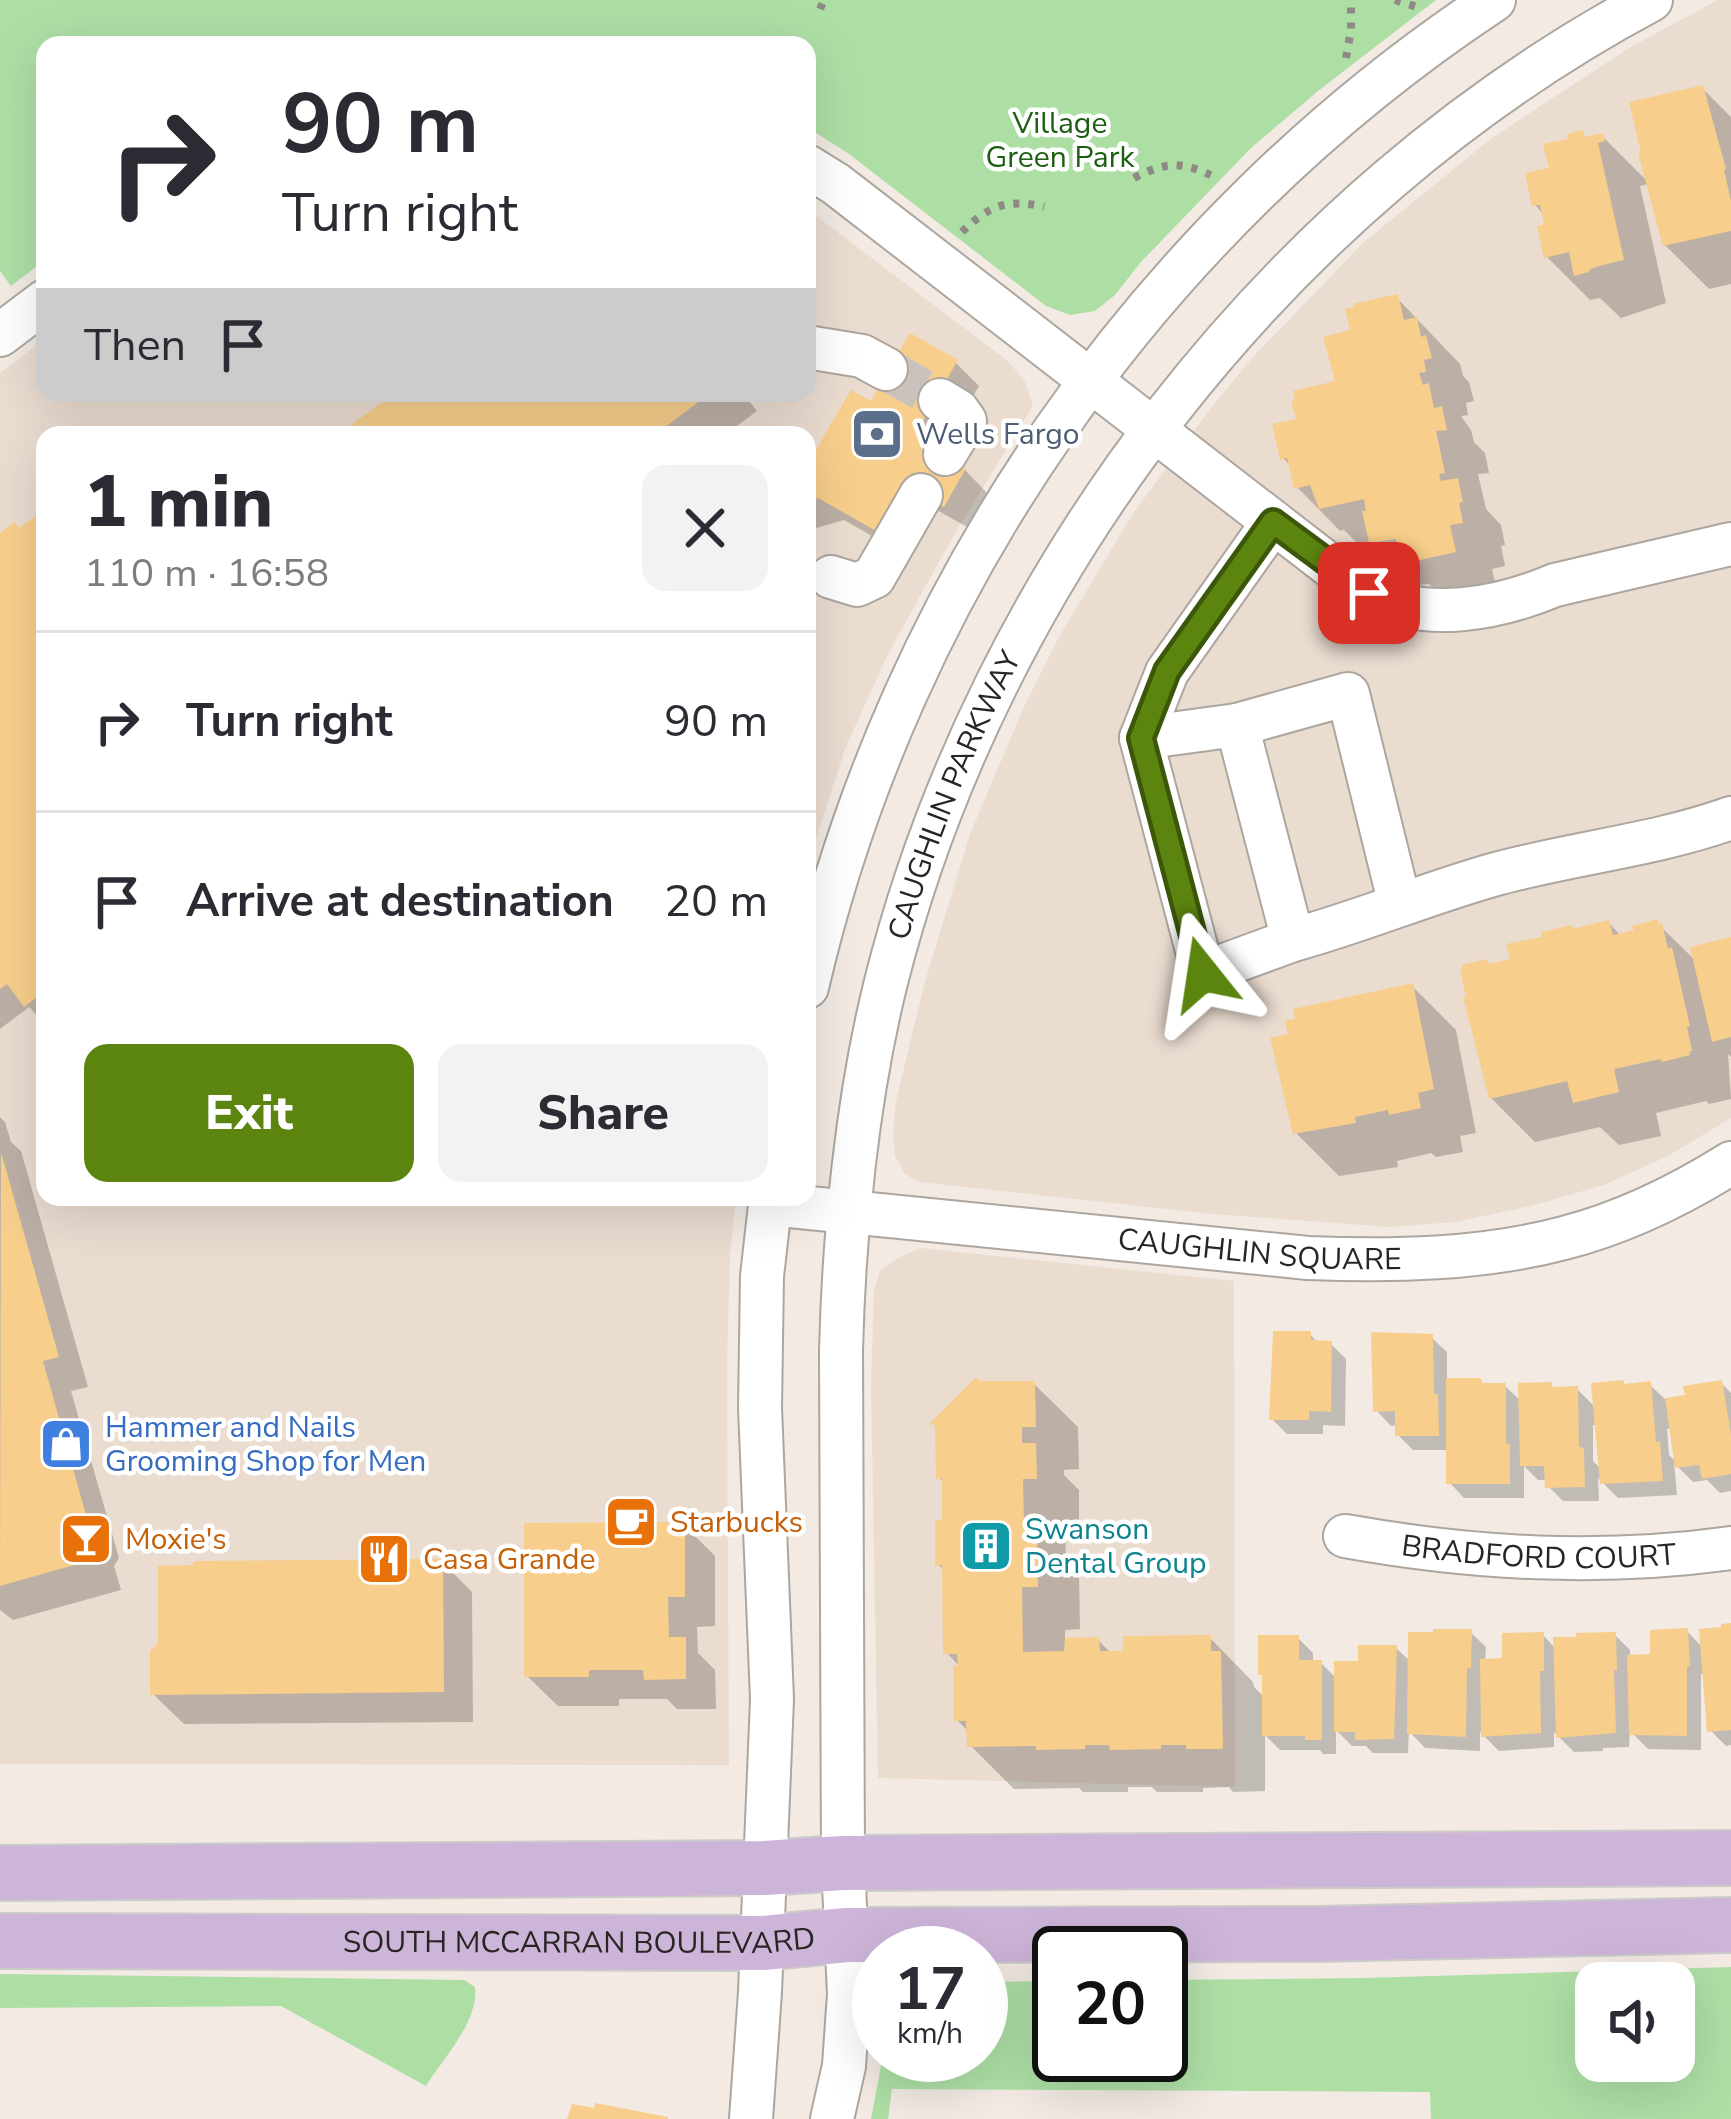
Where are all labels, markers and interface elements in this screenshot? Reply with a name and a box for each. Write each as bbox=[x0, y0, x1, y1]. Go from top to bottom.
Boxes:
text: 90 m bbox=[282, 67, 479, 182]
icon: right bbox=[84, 84, 240, 240]
park label: Village Green Park bbox=[986, 103, 1135, 178]
text: Turn right bbox=[282, 176, 518, 250]
icon: arrive bbox=[210, 312, 276, 378]
text: Then bbox=[84, 315, 186, 376]
bank icon: Wells Fargo bbox=[849, 406, 905, 462]
place label: Wells Fargo bbox=[916, 414, 1080, 455]
text: 1 min bbox=[84, 453, 273, 551]
button: close bbox=[642, 465, 768, 591]
pin bbox=[1318, 542, 1420, 644]
text: 110 m · 16:58 bbox=[84, 547, 329, 600]
icon: arrive bbox=[1336, 560, 1402, 626]
street label: CAUGHLIN PARKWAY bbox=[878, 643, 1031, 944]
icon: right bbox=[84, 689, 150, 755]
text: Turn right bbox=[186, 691, 393, 752]
text: 90 m bbox=[664, 691, 768, 752]
icon: arrive bbox=[84, 869, 150, 935]
text: Arrive at destination bbox=[186, 871, 614, 932]
text: 20 m bbox=[664, 871, 768, 932]
position arrow bbox=[1140, 911, 1266, 1037]
button: Exit bbox=[84, 1044, 414, 1182]
button: Share bbox=[438, 1044, 768, 1182]
street label: CAUGHLIN SQUARE bbox=[1116, 1219, 1402, 1280]
place label: Hammer and Nails Grooming Shop for Men bbox=[105, 1407, 426, 1482]
shop icon: Hammer and Nails Grooming Shop for Men bbox=[38, 1416, 94, 1472]
cafe icon: Starbucks bbox=[603, 1494, 659, 1550]
place label: Starbucks bbox=[670, 1502, 803, 1543]
place label: Swanson Dental Group bbox=[1025, 1509, 1207, 1584]
bar icon: Moxie's bbox=[58, 1511, 114, 1567]
building icon: Swanson Dental Group bbox=[958, 1518, 1014, 1574]
place label: Moxie's bbox=[125, 1519, 227, 1560]
street label: BRADFORD COURT bbox=[1399, 1525, 1678, 1579]
restaurant icon: Casa Grande bbox=[356, 1531, 412, 1587]
place label: Casa Grande bbox=[423, 1539, 595, 1580]
street label: SOUTH MCCARRAN BOULEVARD bbox=[343, 1918, 817, 1964]
speed limit sign: 20 bbox=[1032, 1926, 1188, 2082]
text: 17 bbox=[894, 1948, 966, 2030]
map controls bbox=[1575, 1962, 1695, 2082]
button: sound bbox=[1575, 1962, 1695, 2082]
text: km/h bbox=[897, 2013, 963, 2054]

